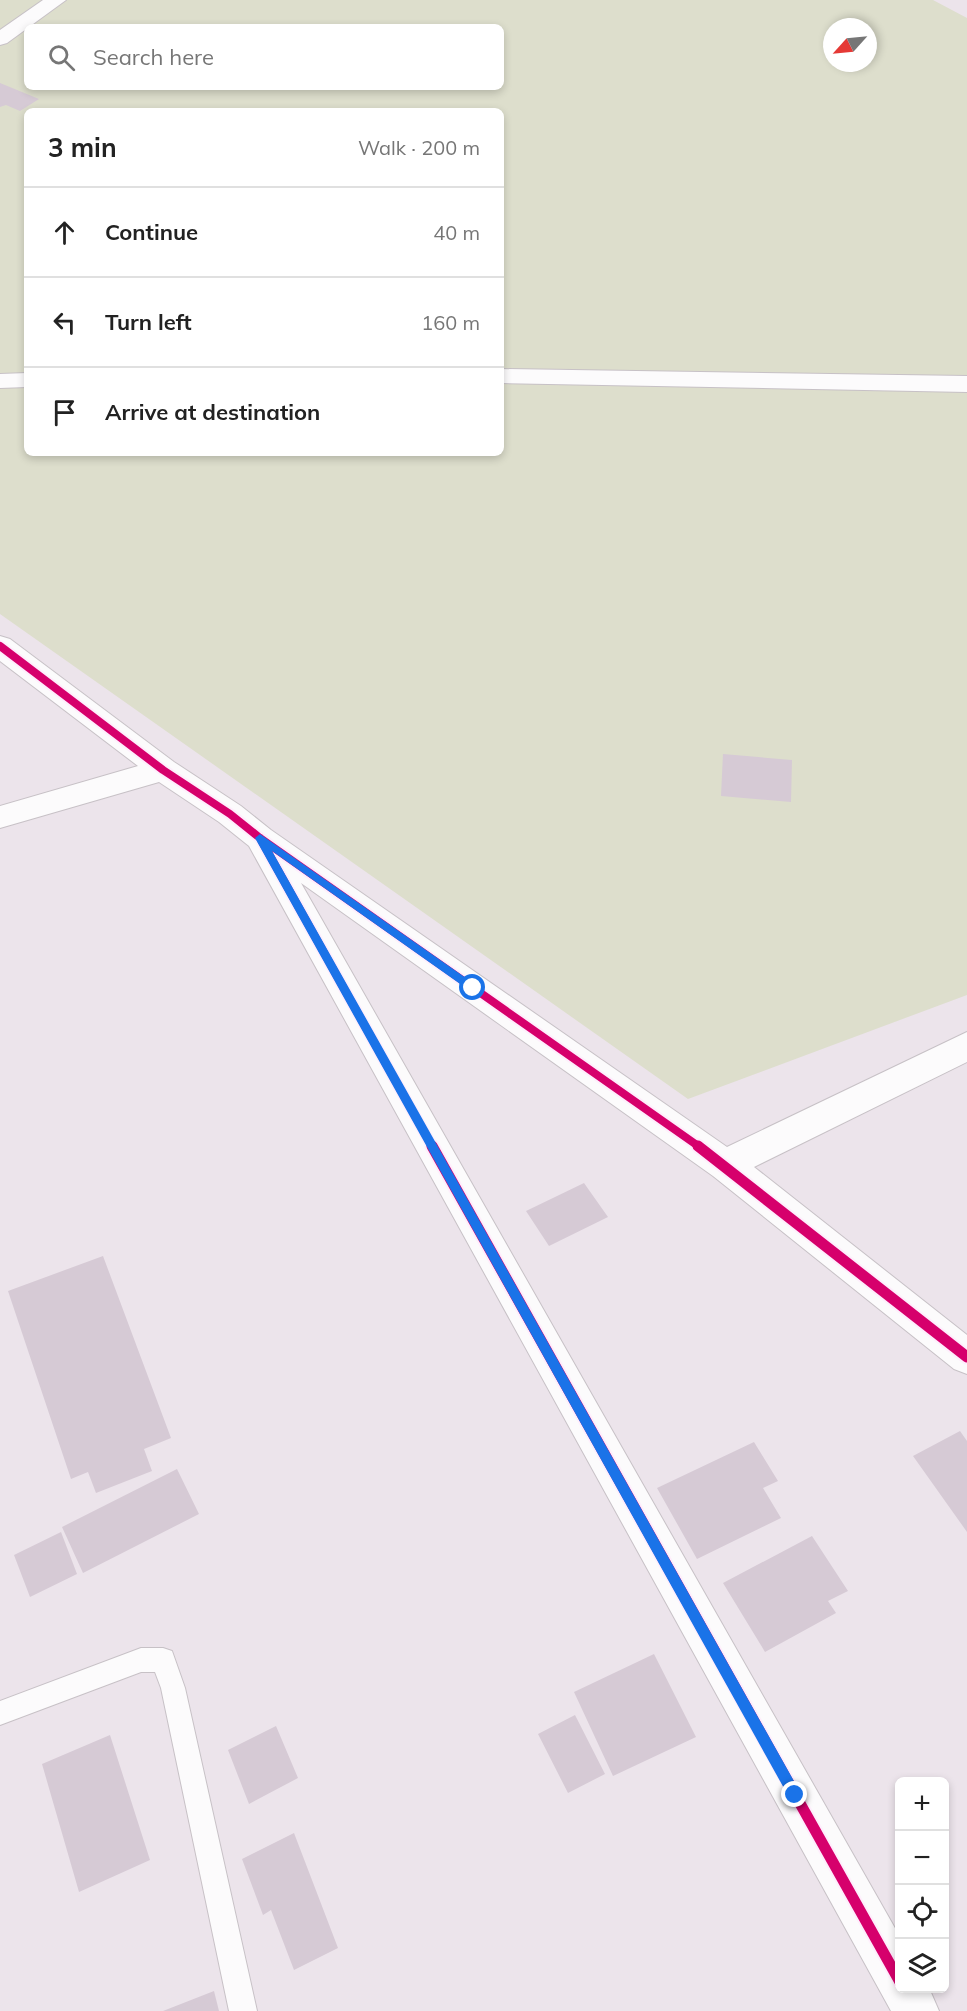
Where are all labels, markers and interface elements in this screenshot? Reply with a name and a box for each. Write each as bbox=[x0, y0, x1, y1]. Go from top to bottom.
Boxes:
north arrow bbox=[823, 18, 877, 72]
search box bbox=[24, 24, 504, 90]
icon: search bbox=[45, 41, 78, 74]
text: Search here bbox=[93, 43, 214, 71]
text: 3 min bbox=[48, 131, 117, 164]
text: Walk · 200 m bbox=[358, 135, 480, 160]
icon: ahead bbox=[48, 216, 81, 249]
text: Continue bbox=[105, 218, 198, 246]
text: 40 m bbox=[433, 220, 480, 245]
icon: left bbox=[48, 306, 81, 339]
text: Turn left bbox=[105, 308, 192, 336]
text: 160 m bbox=[421, 310, 480, 335]
icon: arrive bbox=[48, 396, 81, 429]
text: Arrive at destination bbox=[105, 398, 320, 426]
route start bbox=[459, 974, 485, 1000]
map controls bbox=[895, 1777, 949, 1993]
button: + bbox=[895, 1777, 949, 1831]
route end bbox=[781, 1781, 807, 1807]
button: − bbox=[895, 1831, 949, 1885]
button: locate bbox=[895, 1885, 949, 1939]
button: layers bbox=[895, 1939, 949, 1993]

